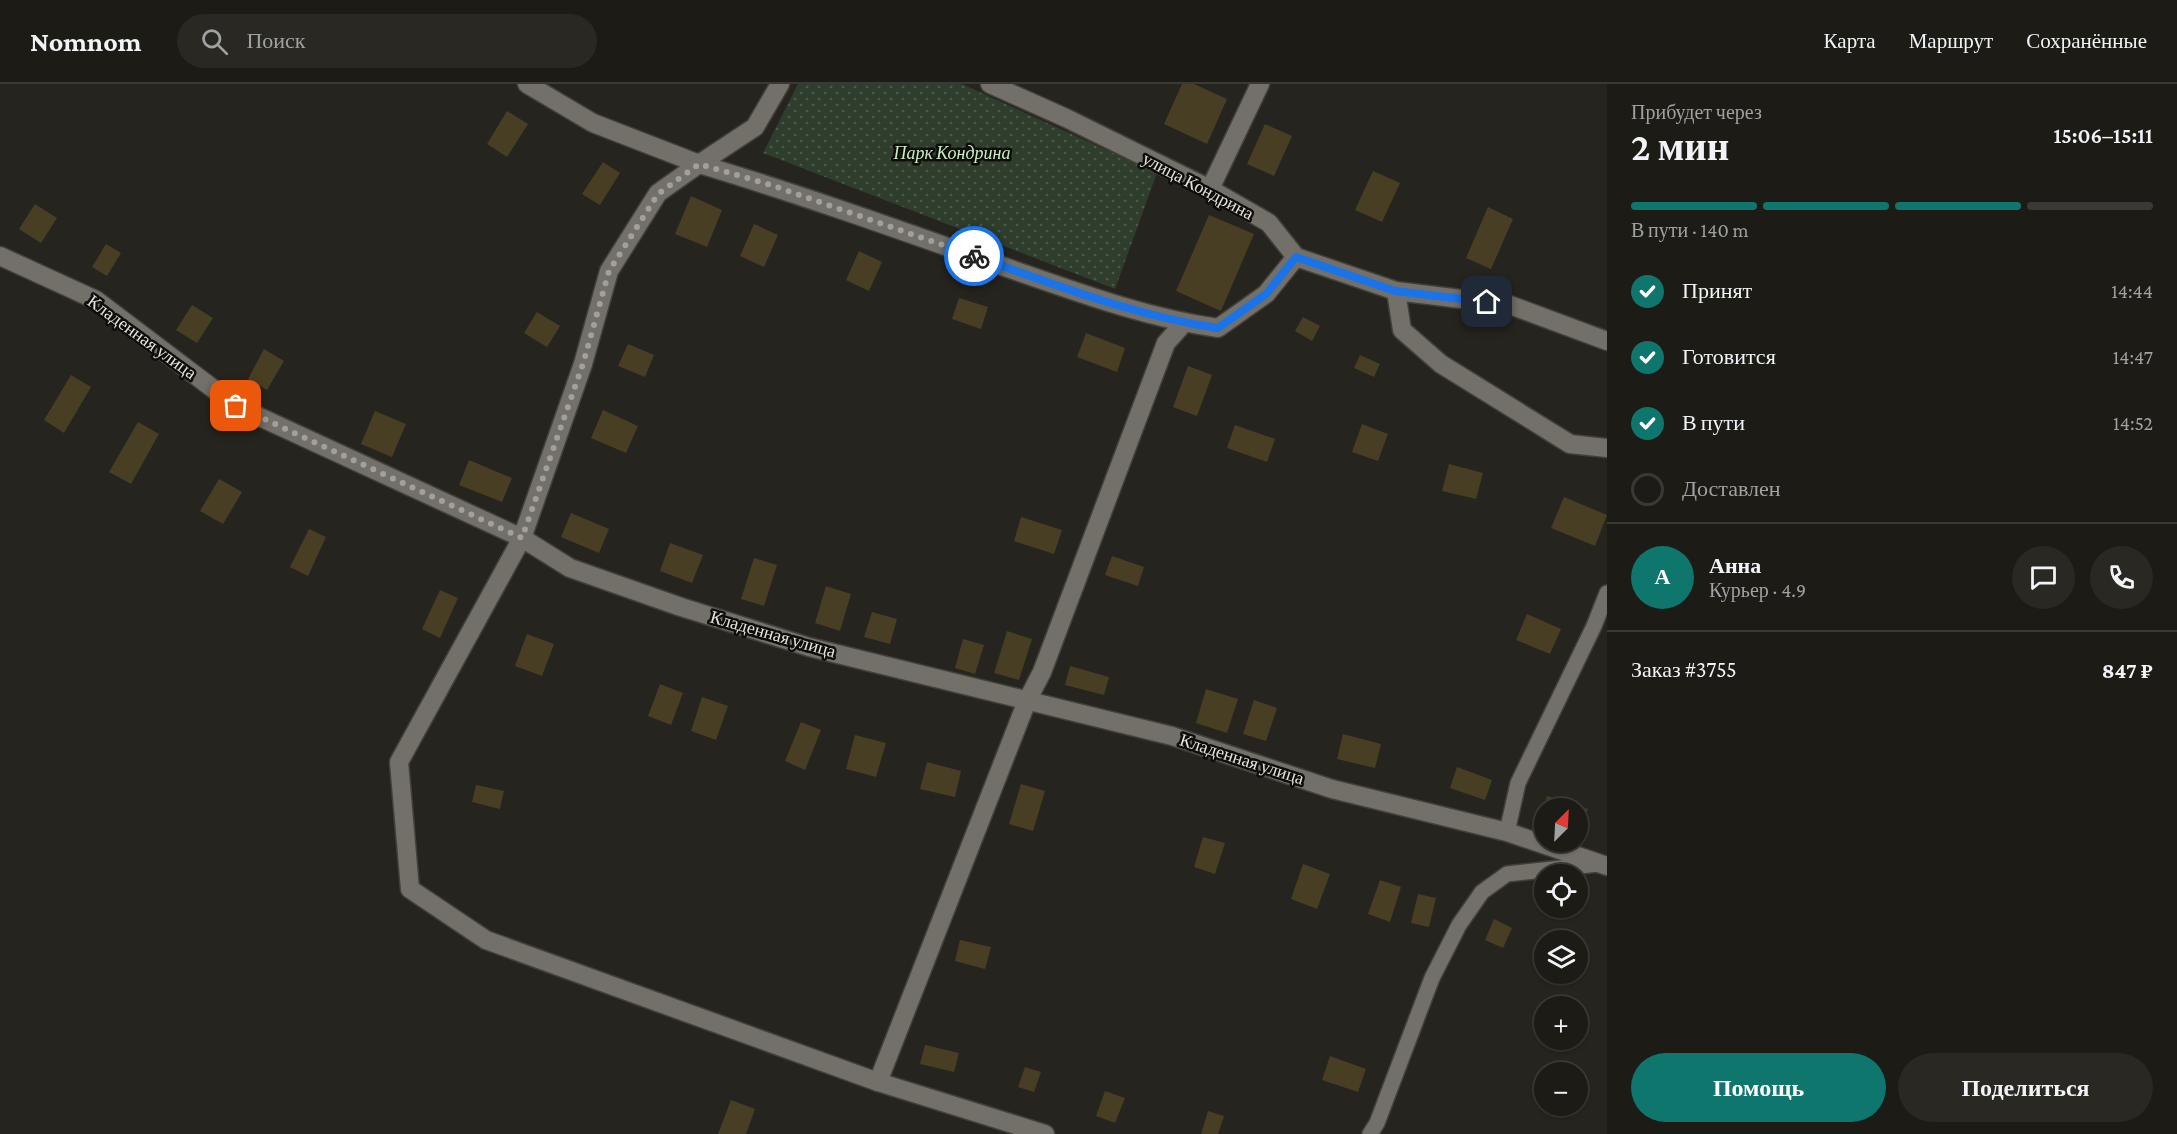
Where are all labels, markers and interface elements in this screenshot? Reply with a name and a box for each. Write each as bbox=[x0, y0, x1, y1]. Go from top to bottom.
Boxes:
search box bbox=[177, 14, 597, 68]
icon: search bbox=[198, 25, 231, 58]
text: Nomnom bbox=[30, 26, 141, 57]
text: Поиск bbox=[246, 28, 306, 53]
text: Карта bbox=[1824, 29, 1876, 53]
text: Маршрут bbox=[1909, 29, 1993, 53]
text: Сохранённые bbox=[2026, 29, 2147, 53]
text: Прибудет через bbox=[1631, 101, 1762, 123]
text: 15:06–15:11 bbox=[2053, 123, 2153, 148]
text: 2 мин bbox=[1631, 125, 1729, 168]
park label: Парк Кондрина bbox=[892, 143, 1011, 163]
street label: улица Кондрина bbox=[1139, 148, 1257, 224]
text: В пути · 140 m bbox=[1631, 219, 1749, 241]
courier bbox=[944, 226, 1004, 286]
icon: bike bbox=[958, 240, 991, 273]
icon: check bbox=[1631, 275, 1664, 308]
pin bbox=[1461, 276, 1512, 327]
text: Принят bbox=[1682, 278, 1752, 303]
text: 14:44 bbox=[2111, 280, 2153, 302]
icon: home bbox=[1470, 285, 1503, 318]
street label: Кладенная улица bbox=[84, 291, 200, 383]
icon: check bbox=[1631, 341, 1664, 374]
text: Готовится bbox=[1682, 344, 1776, 369]
text: 14:47 bbox=[2113, 346, 2153, 368]
pin bbox=[210, 380, 261, 431]
icon: bag bbox=[219, 389, 252, 422]
icon: check bbox=[1631, 407, 1664, 440]
text: В пути bbox=[1682, 410, 1745, 435]
text: 14:52 bbox=[2113, 412, 2153, 434]
text: Доставлен bbox=[1682, 476, 1781, 501]
button: chat bbox=[2012, 546, 2075, 609]
button: phone bbox=[2090, 546, 2153, 609]
text: Анна bbox=[1709, 553, 1761, 578]
text: А bbox=[1655, 564, 1670, 589]
text: Курьер · 4.9 bbox=[1709, 579, 1806, 601]
street label: Кладенная улица bbox=[708, 607, 838, 661]
text: Заказ #3755 bbox=[1631, 657, 1737, 682]
text: 847 ₽ bbox=[2102, 658, 2153, 683]
street label: Кладенная улица bbox=[1177, 729, 1307, 789]
north arrow bbox=[1534, 798, 1588, 852]
map controls bbox=[1534, 798, 1588, 1116]
button: locate bbox=[1534, 864, 1588, 918]
button: layers bbox=[1534, 930, 1588, 984]
button: + bbox=[1534, 996, 1588, 1050]
button: Помощь bbox=[1631, 1053, 1886, 1122]
button: Поделиться bbox=[1898, 1053, 2153, 1122]
button: − bbox=[1534, 1062, 1588, 1116]

